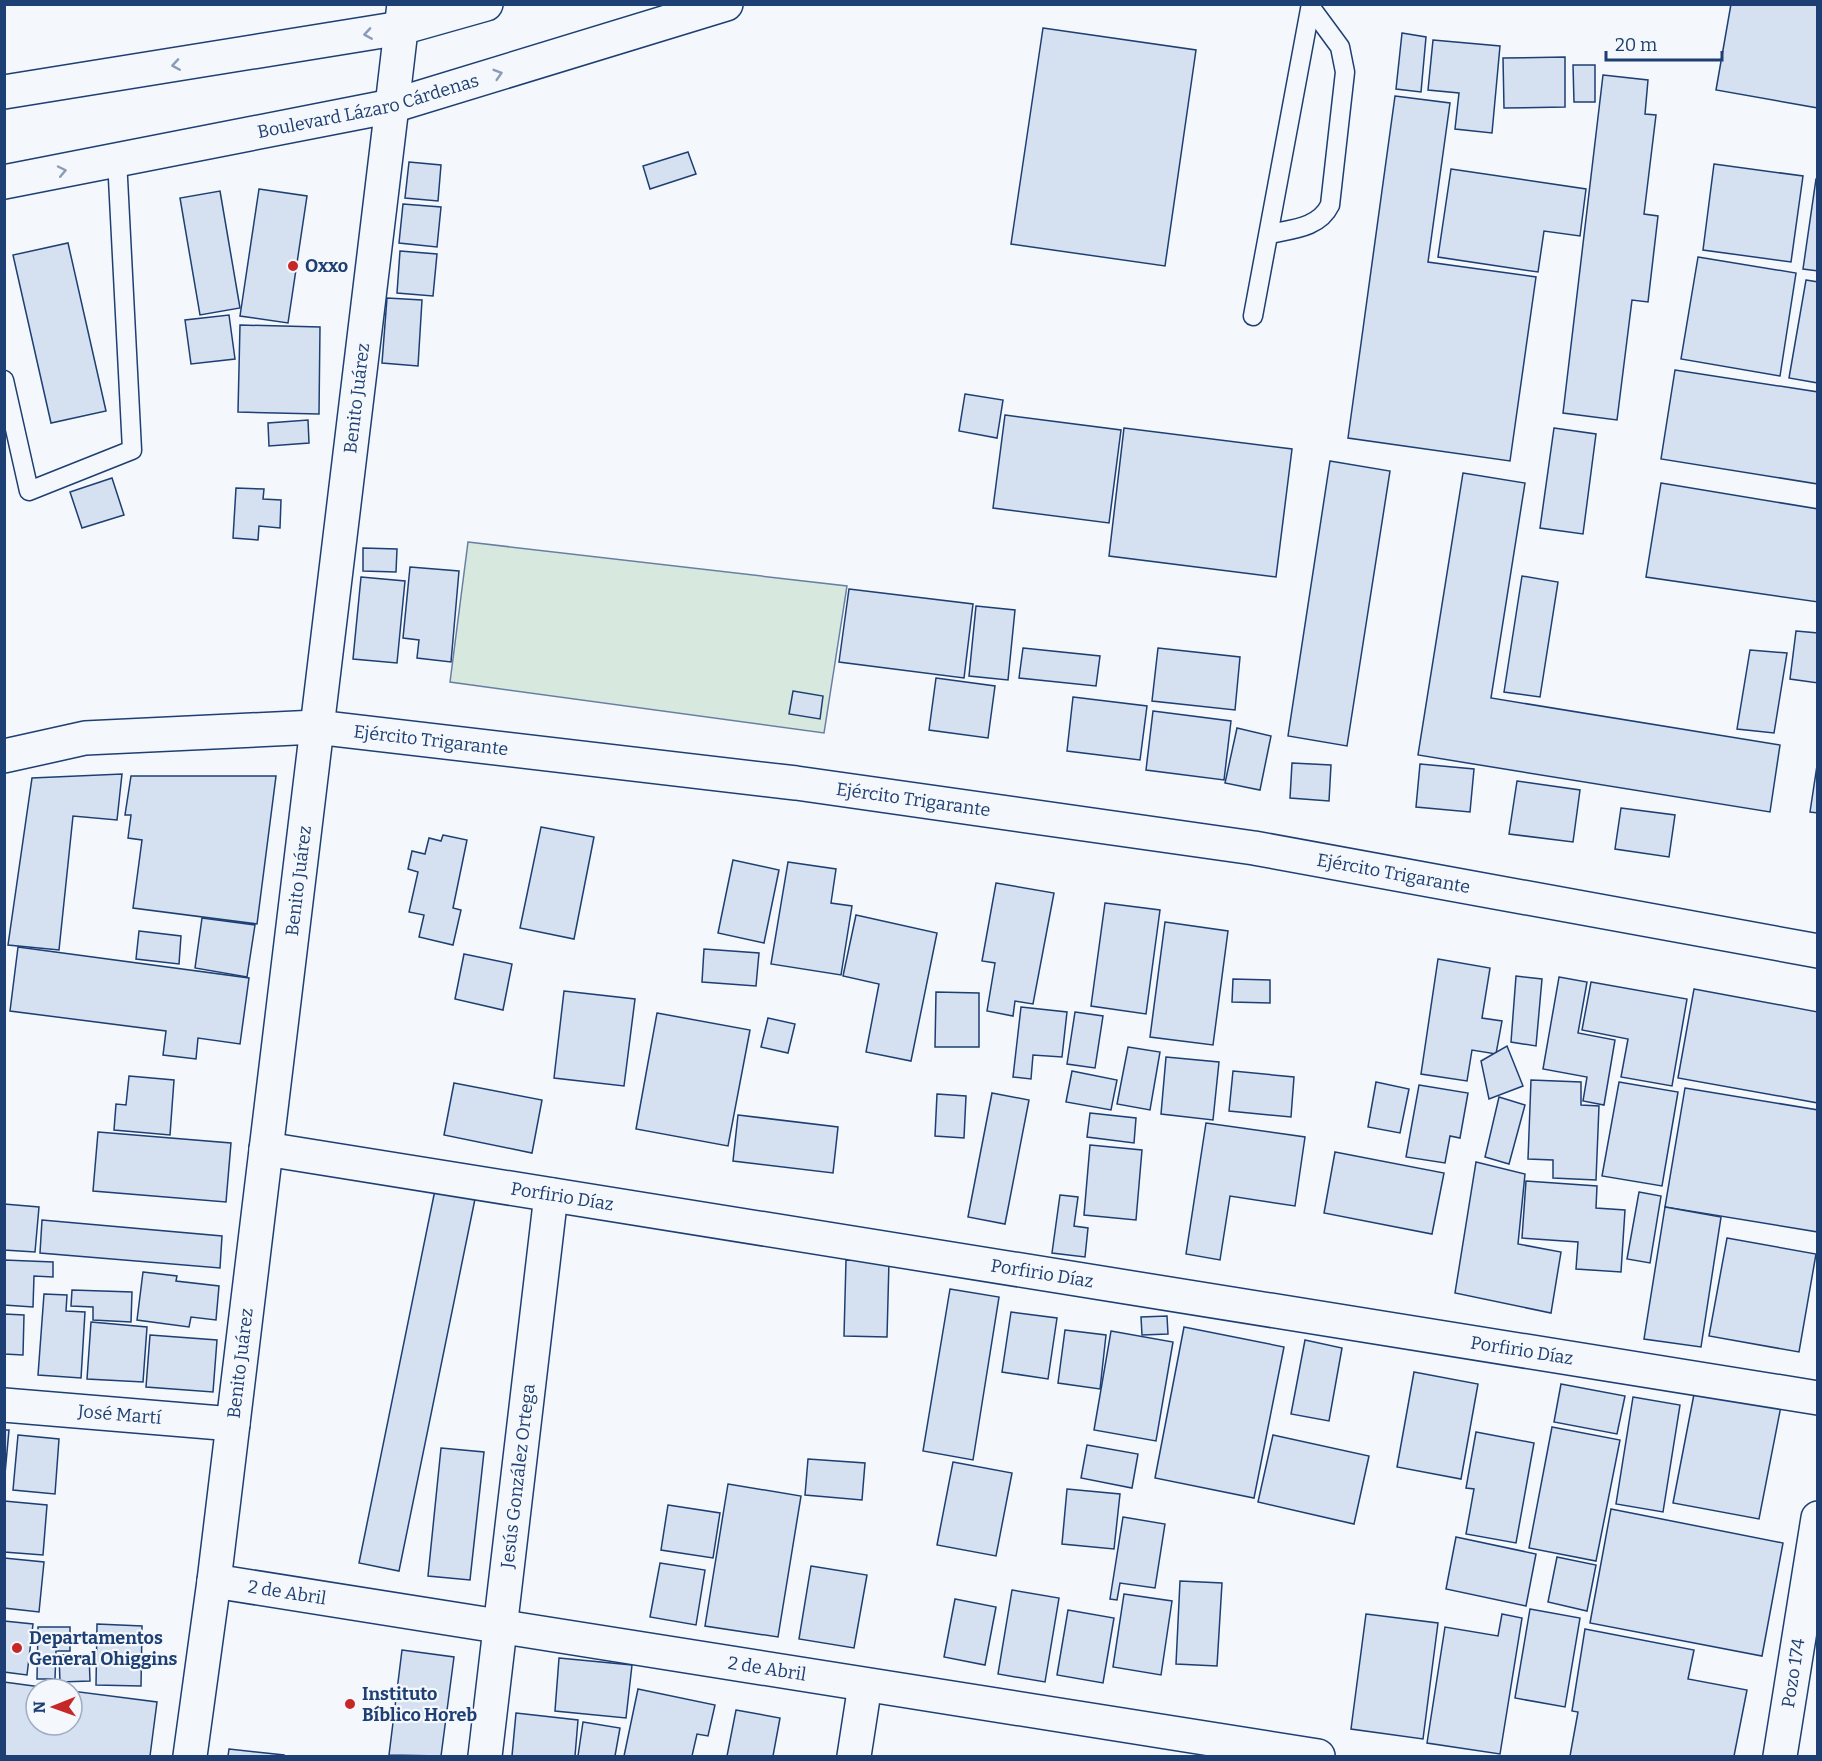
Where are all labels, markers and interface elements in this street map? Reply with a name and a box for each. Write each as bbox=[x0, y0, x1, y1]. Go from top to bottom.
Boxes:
scale bar bbox=[1606, 24, 1722, 62]
one-way arrow bbox=[364, 27, 373, 39]
text: 20 m bbox=[1615, 34, 1657, 56]
one-way arrow bbox=[171, 58, 181, 70]
one-way arrow bbox=[492, 68, 503, 81]
street label: Boulevard Lázaro Cárdenas bbox=[255, 69, 482, 143]
one-way arrow bbox=[57, 165, 67, 178]
place label: Oxxo bbox=[305, 255, 348, 277]
marker: Oxxo bbox=[286, 259, 300, 273]
street label: Benito Juárez bbox=[339, 342, 374, 455]
street label: Ejército Trigarante bbox=[353, 720, 509, 760]
street label: Ejército Trigarante bbox=[835, 778, 992, 821]
street label: Benito Juárez bbox=[281, 824, 316, 937]
street label: Ejército Trigarante bbox=[1315, 849, 1472, 898]
street label: Porfirio Díaz bbox=[509, 1177, 615, 1216]
street label: Porfirio Díaz bbox=[989, 1254, 1095, 1293]
street label: Benito Juárez bbox=[223, 1307, 258, 1420]
street label: Porfirio Díaz bbox=[1469, 1331, 1575, 1370]
street label: Jesús González Ortega bbox=[496, 1382, 540, 1570]
street label: José Martí bbox=[76, 1400, 163, 1429]
street label: 2 de Abril bbox=[246, 1576, 328, 1610]
place label: Departamentos General Ohiggins bbox=[29, 1627, 178, 1670]
street label: Pozo 174 bbox=[1777, 1636, 1810, 1709]
marker: Departamentos General Ohiggins bbox=[10, 1641, 24, 1655]
street label: 2 de Abril bbox=[726, 1652, 808, 1686]
north arrow bbox=[24, 1677, 84, 1737]
place label: Instituto Bíblico Horeb bbox=[362, 1683, 477, 1726]
marker: Instituto Bíblico Horeb bbox=[343, 1697, 357, 1711]
text: N bbox=[30, 1701, 49, 1714]

